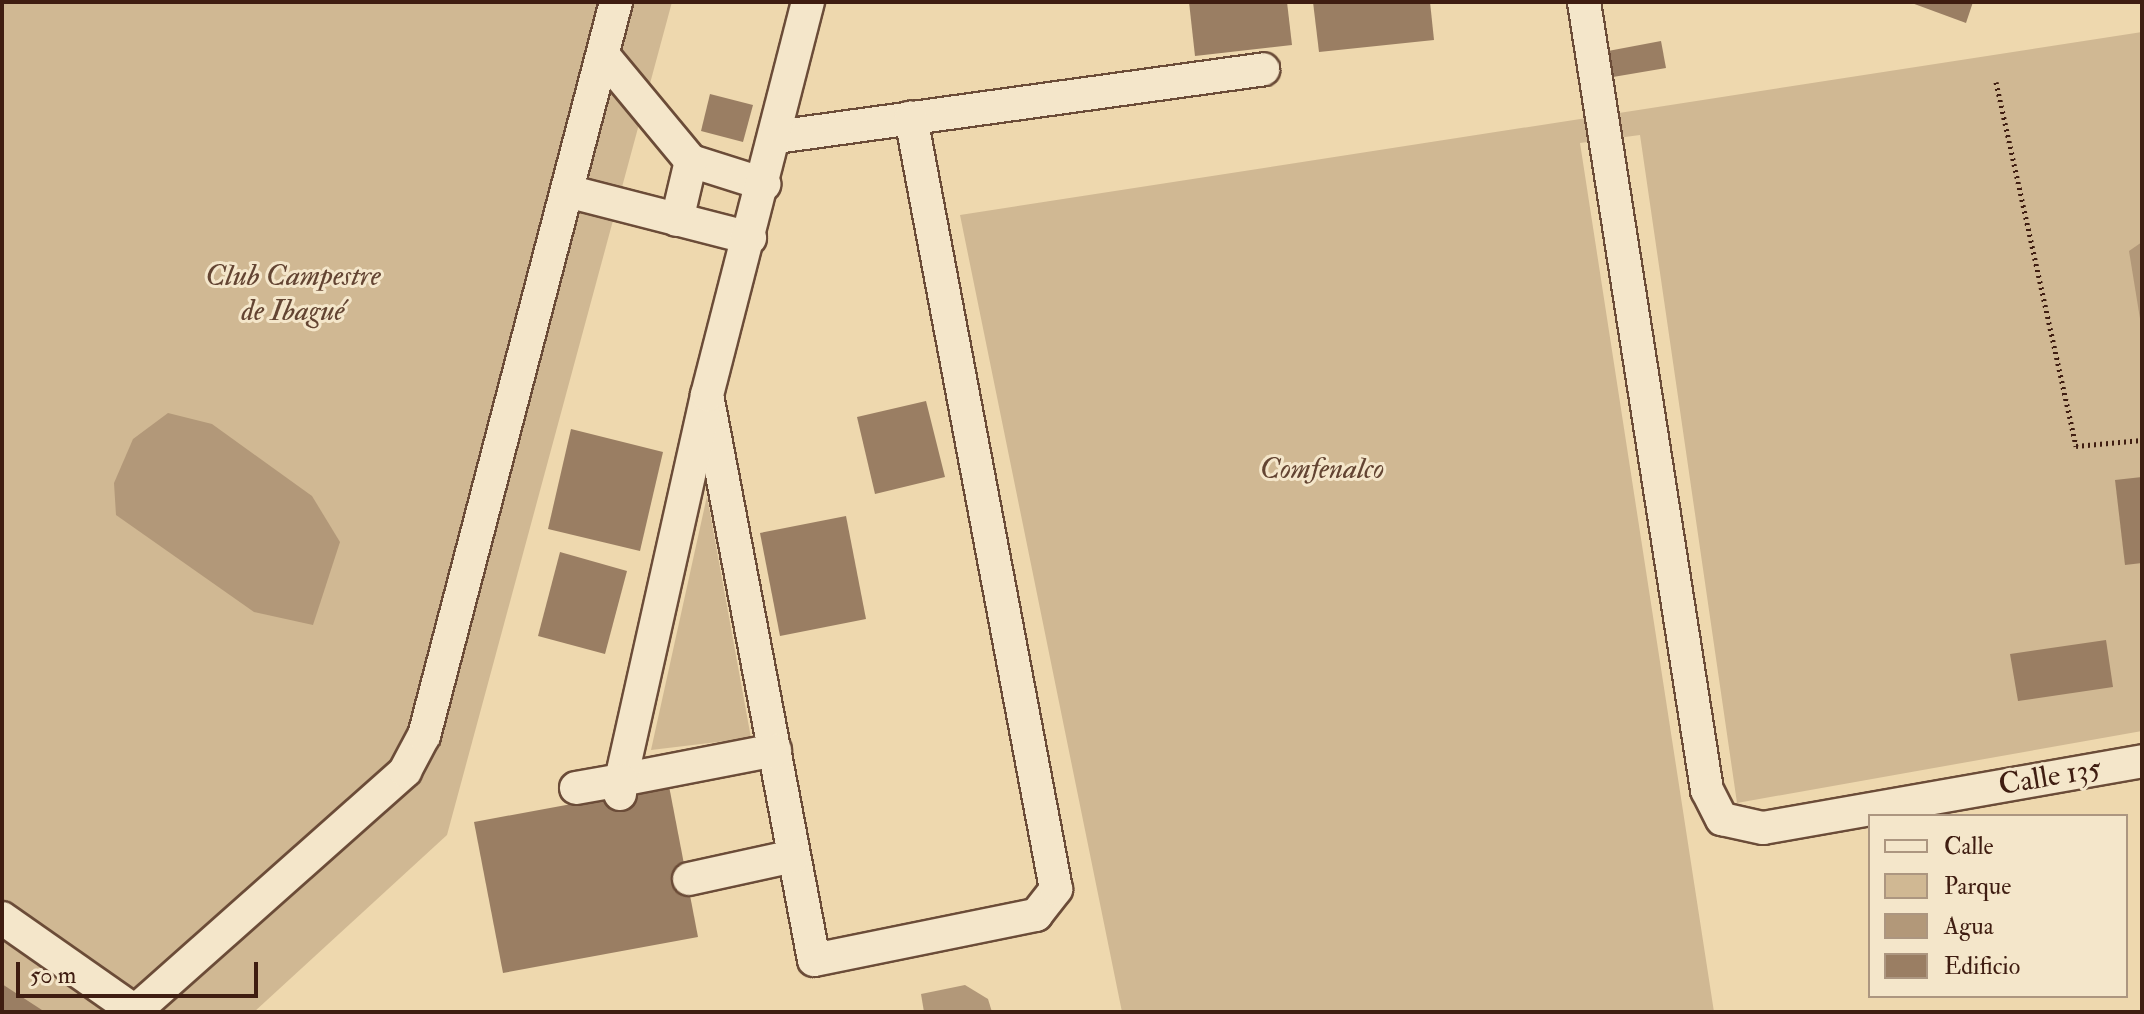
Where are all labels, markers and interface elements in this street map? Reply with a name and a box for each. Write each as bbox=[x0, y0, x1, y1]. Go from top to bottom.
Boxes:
park label: Club Campestre de Ibagué bbox=[205, 258, 381, 328]
park label: Comfenalco bbox=[1260, 451, 1384, 487]
street label: Calle 135 bbox=[1996, 750, 2104, 804]
legend bbox=[1868, 814, 2128, 998]
text: Calle bbox=[1944, 831, 1994, 862]
text: Parque bbox=[1944, 871, 2011, 902]
text: Agua bbox=[1944, 911, 1994, 942]
scale bar bbox=[20, 946, 262, 996]
text: Edificio bbox=[1944, 951, 2020, 982]
text: 50 m bbox=[30, 960, 76, 991]

